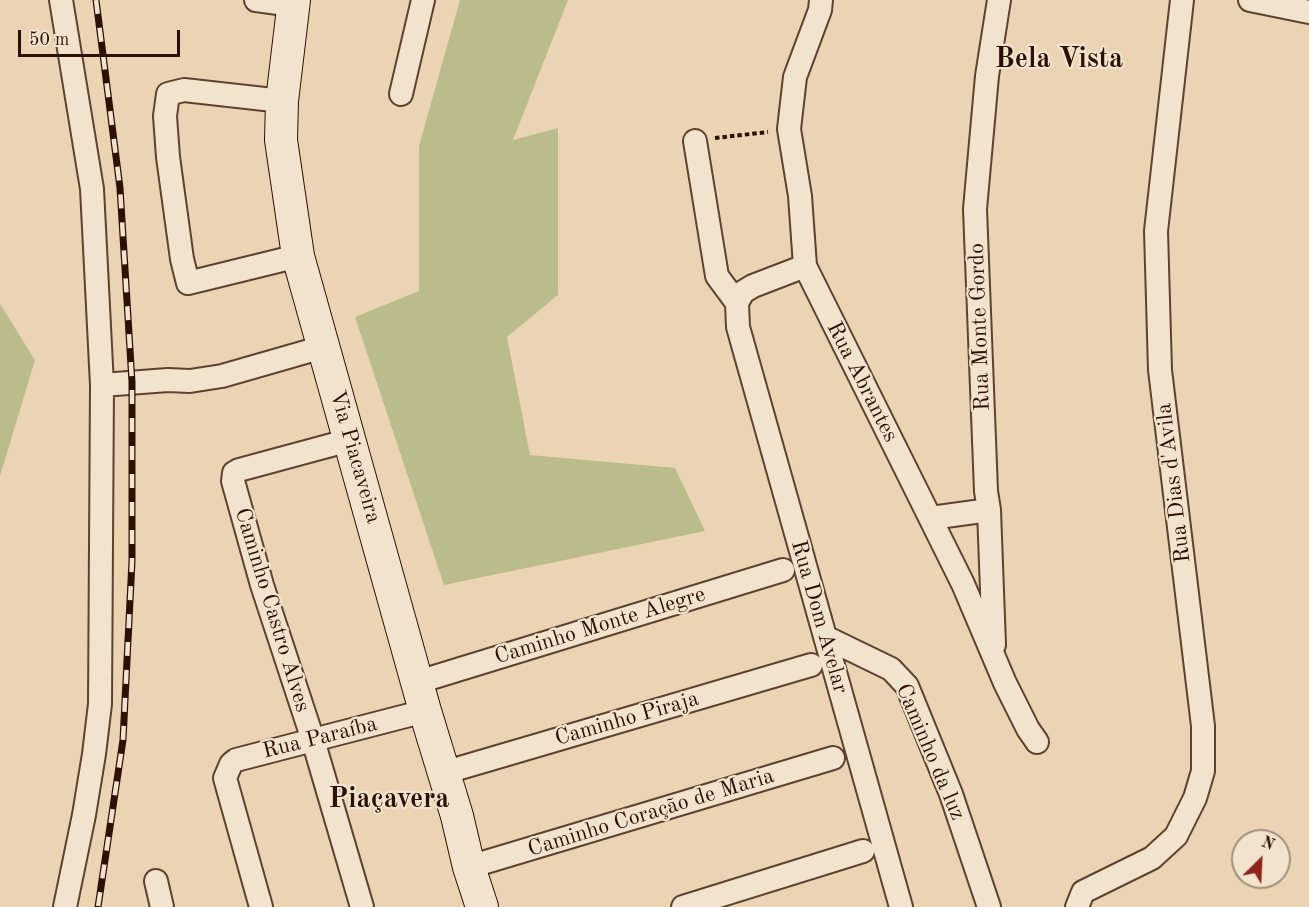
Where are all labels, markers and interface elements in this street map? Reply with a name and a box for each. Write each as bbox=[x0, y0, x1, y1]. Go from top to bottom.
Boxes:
scale bar bbox=[21, 18, 183, 56]
text: 50 m bbox=[29, 31, 69, 49]
district label: Bela Vista bbox=[995, 43, 1123, 77]
street label: Rua Monte Gordo bbox=[964, 243, 996, 411]
street label: Rua Abrantes bbox=[820, 317, 904, 447]
street label: Via Piacaveira bbox=[323, 387, 387, 527]
street label: Rua Dias d'Avila bbox=[1151, 402, 1197, 564]
street label: Caminho Castro Alves bbox=[228, 505, 316, 715]
street label: Rua Dom Avelar bbox=[785, 537, 853, 697]
street label: Caminho Monte Alegre bbox=[491, 581, 709, 671]
street label: Caminho da luz bbox=[889, 680, 971, 824]
street label: Caminho Piraja bbox=[552, 686, 702, 752]
street label: Rua Paraíba bbox=[260, 711, 380, 765]
street label: Caminho Coração de Maria bbox=[525, 763, 777, 863]
district label: Piaçavera bbox=[328, 783, 450, 817]
north arrow bbox=[1231, 829, 1291, 889]
text: N bbox=[1259, 835, 1276, 854]

